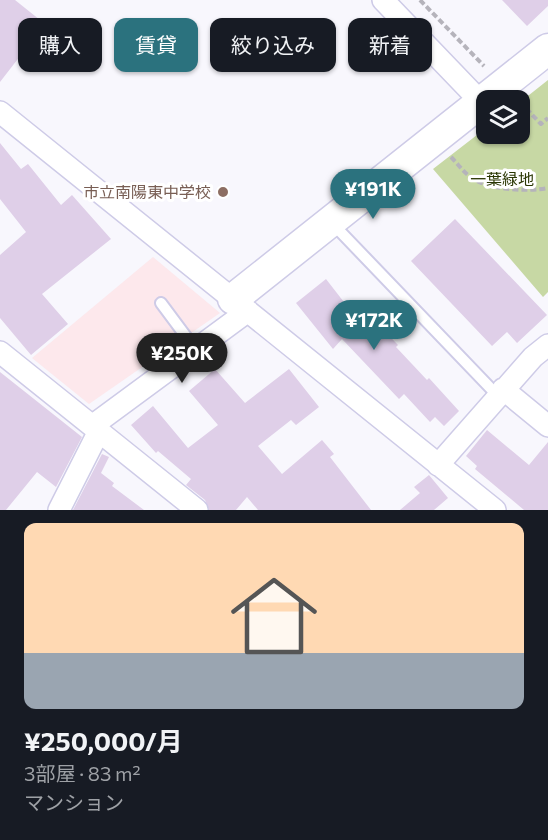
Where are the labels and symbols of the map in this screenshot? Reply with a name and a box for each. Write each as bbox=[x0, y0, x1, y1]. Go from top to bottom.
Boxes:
pin: ¥191K bbox=[331, 169, 415, 220]
park label: 一葉緑地 bbox=[470, 169, 534, 188]
place label: 市立南陽東中学校 bbox=[83, 182, 211, 201]
marker: 市立南陽東中学校 bbox=[216, 185, 230, 199]
pin: ¥172K bbox=[332, 300, 416, 351]
pin: ¥250K bbox=[140, 333, 224, 384]

